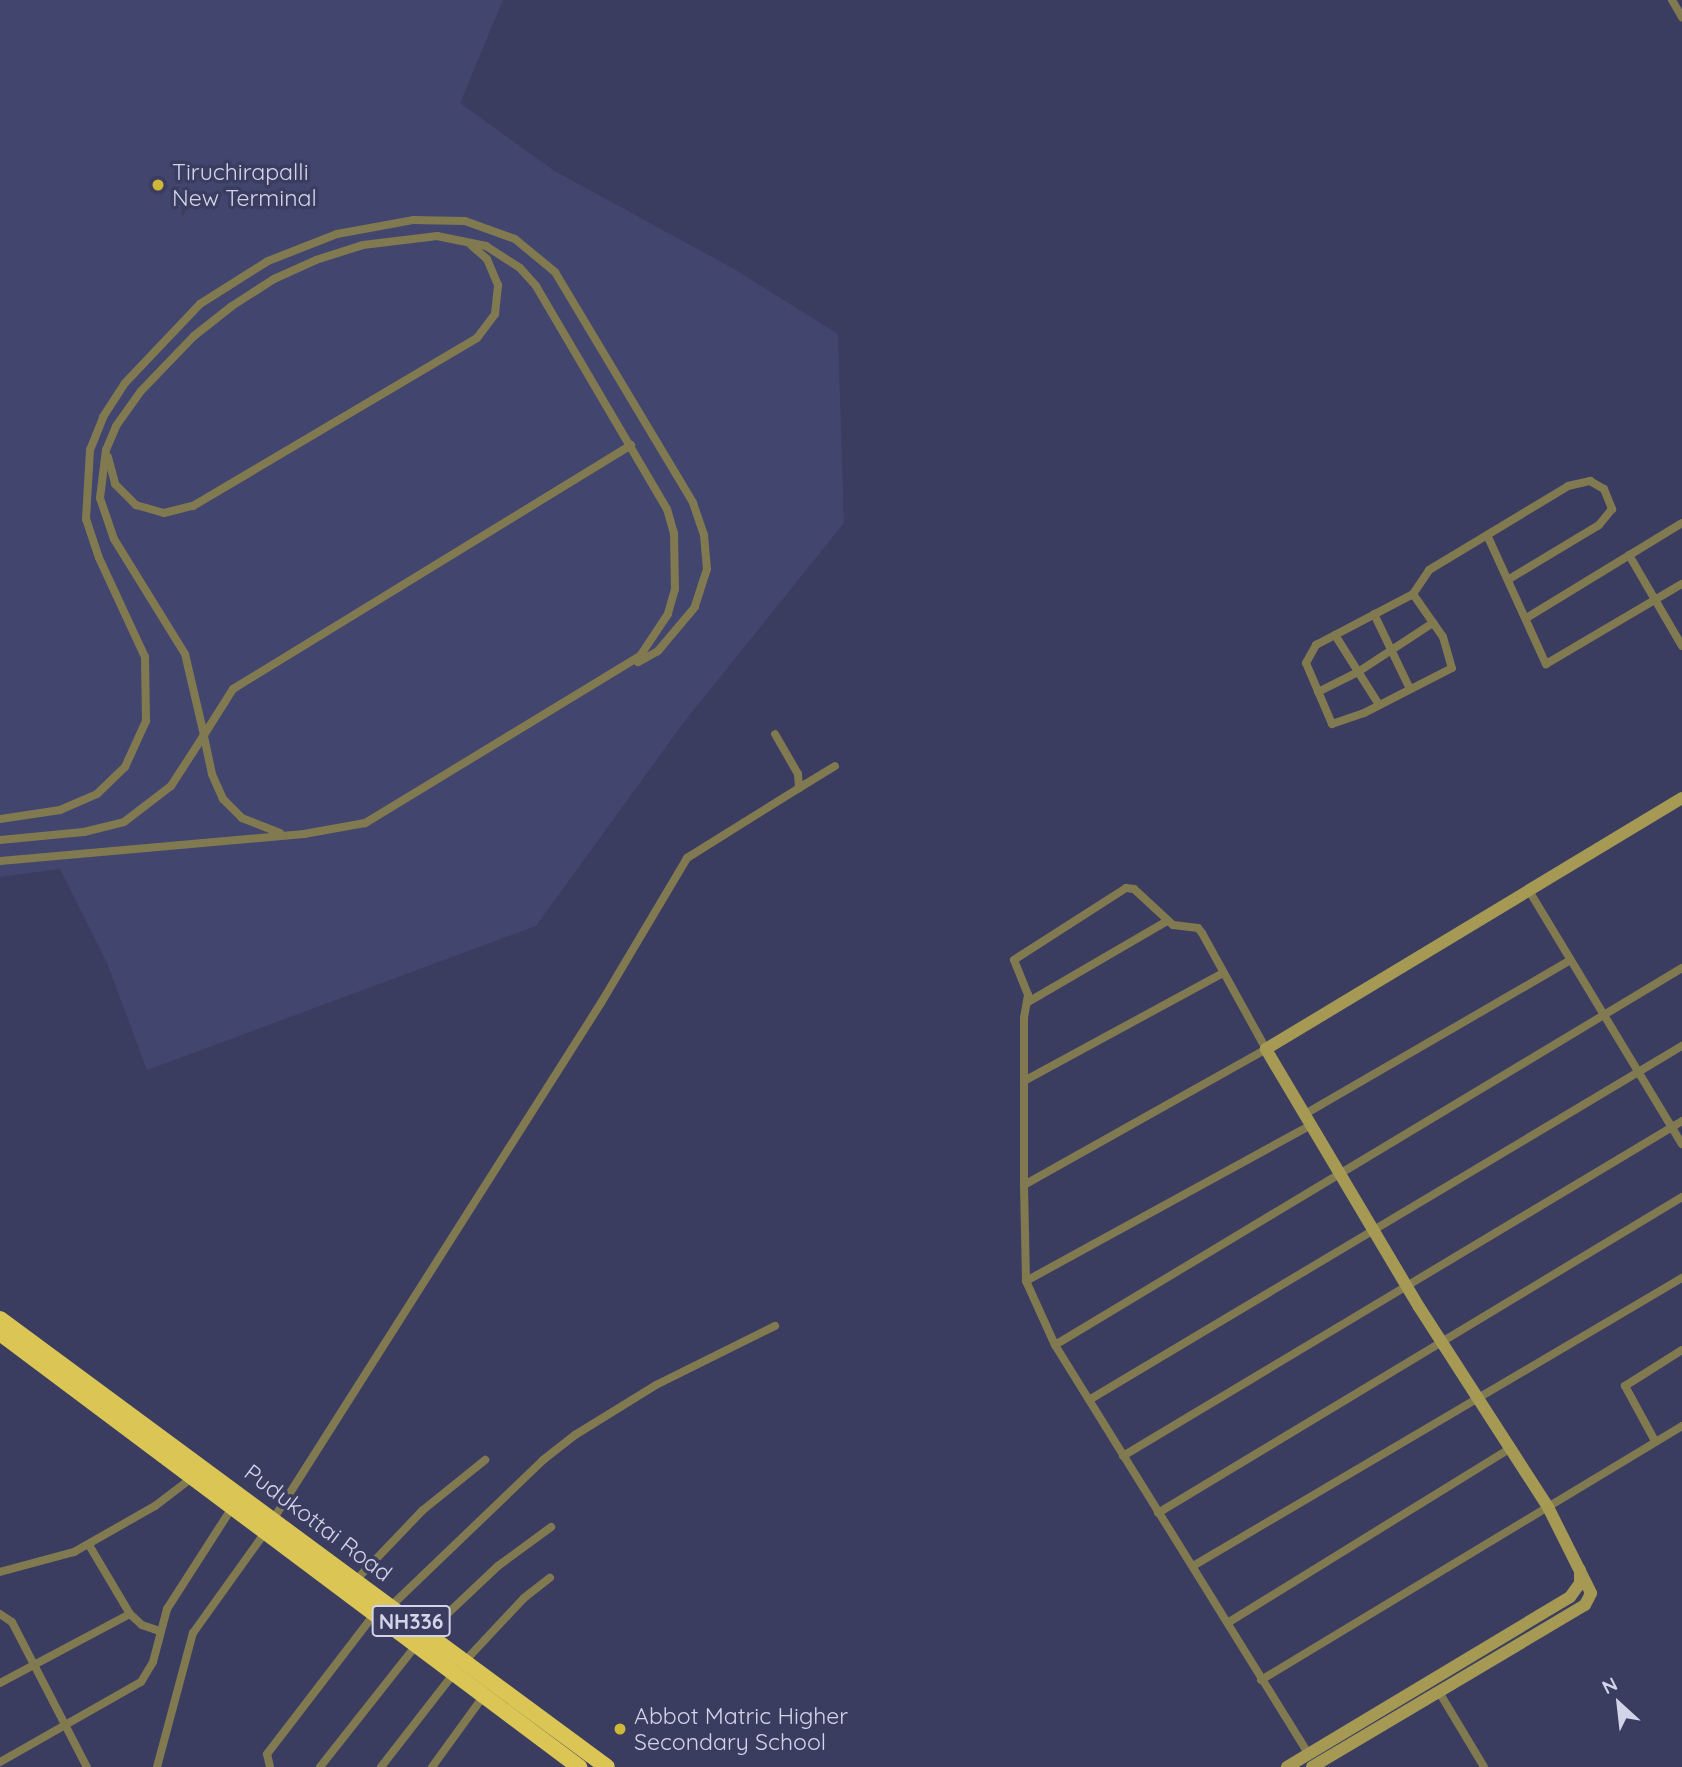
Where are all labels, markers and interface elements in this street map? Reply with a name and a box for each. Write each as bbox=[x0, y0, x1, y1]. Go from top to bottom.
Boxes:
place label: Tiruchirapalli New Terminal bbox=[172, 158, 317, 212]
marker: Tiruchirapalli New Terminal bbox=[150, 177, 166, 193]
street label: Pudukottai Road bbox=[239, 1459, 397, 1587]
road number: NH336 bbox=[371, 1604, 451, 1638]
north arrow bbox=[1584, 1669, 1654, 1739]
text: N bbox=[1598, 1671, 1621, 1699]
place label: Abbot Matric Higher Secondary School bbox=[634, 1702, 848, 1756]
marker: Abbot Matric Higher Secondary School bbox=[612, 1721, 628, 1737]

